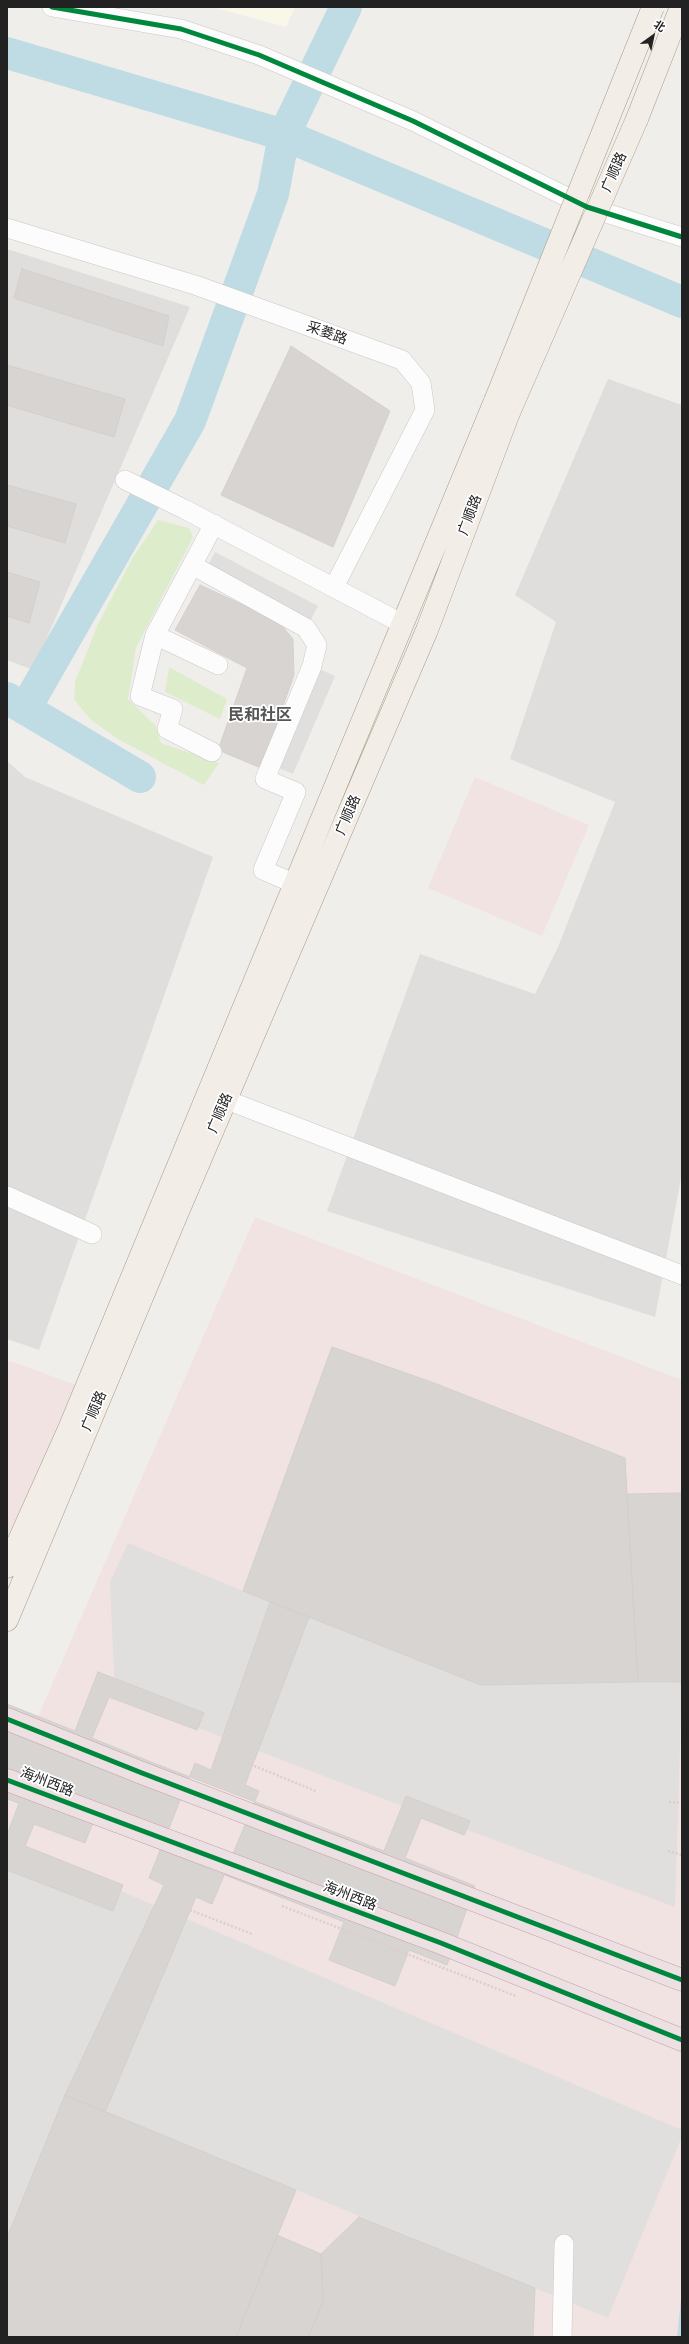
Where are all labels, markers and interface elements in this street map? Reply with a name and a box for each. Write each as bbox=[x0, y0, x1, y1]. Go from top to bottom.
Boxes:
north arrow bbox=[633, 16, 673, 56]
text: 北 bbox=[652, 18, 667, 34]
street label: 广顺路 bbox=[598, 149, 630, 195]
street label: 采菱路 bbox=[304, 318, 350, 348]
street label: 广顺路 bbox=[455, 492, 485, 538]
district label: 民和社区 bbox=[228, 705, 292, 725]
street label: 广顺路 bbox=[332, 792, 364, 838]
street label: 广顺路 bbox=[204, 1090, 236, 1136]
street label: 广顺路 bbox=[78, 1388, 110, 1434]
street label: 海州西路 bbox=[18, 1764, 76, 1800]
street label: 海州西路 bbox=[321, 1878, 379, 1914]

